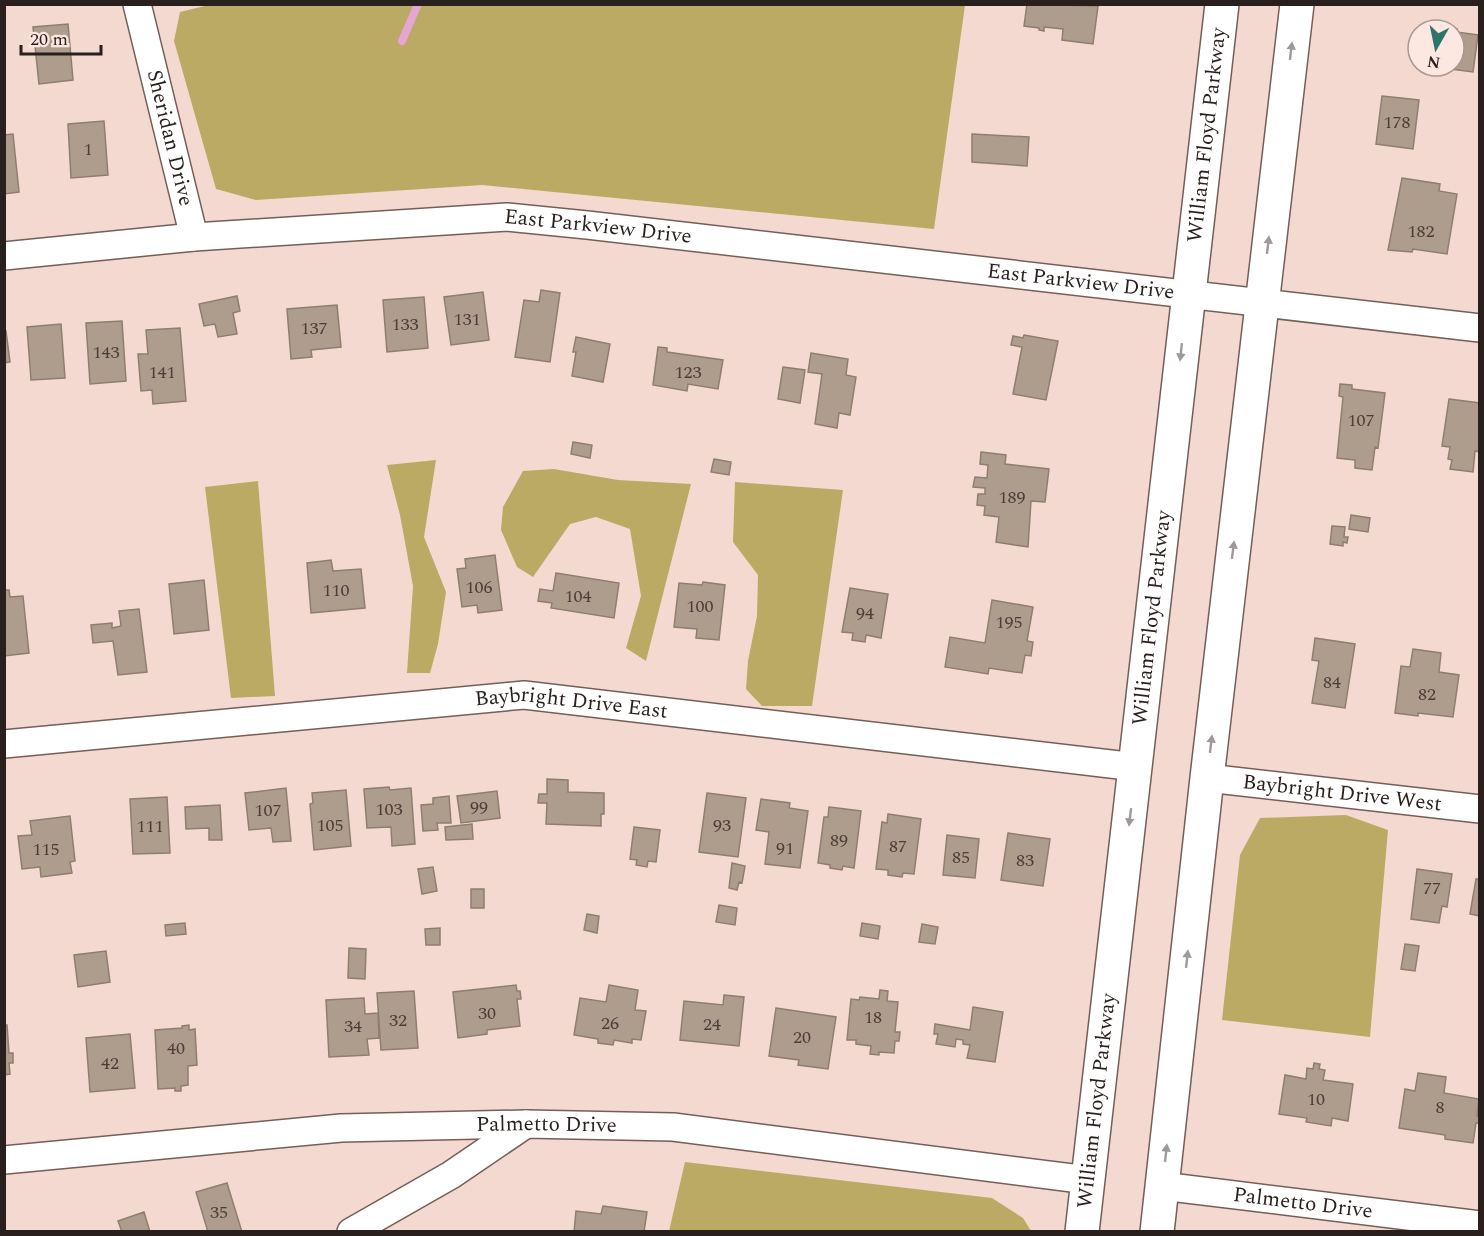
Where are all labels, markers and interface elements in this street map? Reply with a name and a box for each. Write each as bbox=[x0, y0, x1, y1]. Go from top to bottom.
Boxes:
scale bar bbox=[21, 18, 100, 56]
north arrow bbox=[1406, 18, 1466, 78]
street label: William Floyd Parkway bbox=[1179, 25, 1235, 244]
text: 20 m bbox=[30, 26, 68, 53]
one-way arrow bbox=[1287, 41, 1296, 60]
text: N bbox=[1425, 49, 1442, 75]
street label: Sheridan Drive bbox=[138, 67, 202, 210]
house number: 178 bbox=[1384, 109, 1411, 136]
house number: 1 bbox=[84, 136, 93, 163]
street label: East Parkview Drive bbox=[503, 201, 693, 253]
house number: 182 bbox=[1408, 218, 1435, 245]
one-way arrow bbox=[1264, 235, 1273, 254]
street label: East Parkview Drive bbox=[985, 255, 1176, 309]
house number: 131 bbox=[454, 306, 481, 333]
house number: 133 bbox=[392, 311, 419, 338]
house number: 137 bbox=[301, 315, 328, 342]
house number: 143 bbox=[93, 339, 120, 366]
one-way arrow bbox=[1176, 343, 1186, 362]
house number: 141 bbox=[149, 359, 176, 386]
house number: 123 bbox=[675, 359, 702, 386]
house number: 107 bbox=[1348, 407, 1375, 434]
house number: 189 bbox=[999, 484, 1026, 511]
street label: William Floyd Parkway bbox=[1124, 508, 1180, 727]
one-way arrow bbox=[1228, 541, 1238, 560]
house number: 106 bbox=[466, 574, 493, 601]
house number: 110 bbox=[323, 577, 350, 604]
house number: 104 bbox=[565, 583, 592, 610]
house number: 100 bbox=[687, 593, 714, 620]
house number: 94 bbox=[856, 600, 874, 627]
house number: 195 bbox=[996, 609, 1023, 636]
house number: 84 bbox=[1323, 669, 1341, 696]
street label: Baybright Drive East bbox=[473, 679, 670, 728]
house number: 82 bbox=[1418, 681, 1436, 708]
one-way arrow bbox=[1206, 734, 1215, 753]
street label: Baybright Drive West bbox=[1241, 766, 1443, 821]
house number: 99 bbox=[470, 794, 488, 821]
house number: 103 bbox=[376, 796, 403, 823]
house number: 107 bbox=[255, 797, 282, 824]
one-way arrow bbox=[1125, 808, 1135, 827]
house number: 105 bbox=[317, 812, 344, 839]
house number: 93 bbox=[713, 812, 731, 839]
house number: 111 bbox=[137, 813, 164, 840]
house number: 89 bbox=[830, 827, 848, 854]
house number: 87 bbox=[889, 833, 907, 860]
house number: 91 bbox=[776, 835, 794, 862]
house number: 115 bbox=[33, 836, 60, 863]
house number: 85 bbox=[952, 844, 970, 871]
house number: 83 bbox=[1016, 847, 1034, 874]
house number: 77 bbox=[1423, 875, 1441, 902]
one-way arrow bbox=[1182, 949, 1192, 968]
street label: William Floyd Parkway bbox=[1069, 991, 1125, 1210]
house number: 30 bbox=[478, 1000, 496, 1027]
house number: 18 bbox=[864, 1004, 882, 1031]
house number: 32 bbox=[389, 1007, 407, 1034]
house number: 26 bbox=[601, 1010, 619, 1037]
house number: 24 bbox=[703, 1011, 721, 1038]
house number: 34 bbox=[344, 1013, 362, 1040]
house number: 20 bbox=[793, 1024, 811, 1051]
house number: 40 bbox=[167, 1035, 185, 1062]
house number: 42 bbox=[101, 1050, 119, 1077]
house number: 10 bbox=[1307, 1086, 1325, 1113]
house number: 8 bbox=[1436, 1094, 1445, 1121]
street label: Palmetto Drive bbox=[476, 1108, 617, 1142]
one-way arrow bbox=[1161, 1143, 1171, 1162]
street label: Palmetto Drive bbox=[1231, 1179, 1375, 1228]
house number: 35 bbox=[210, 1199, 228, 1226]

